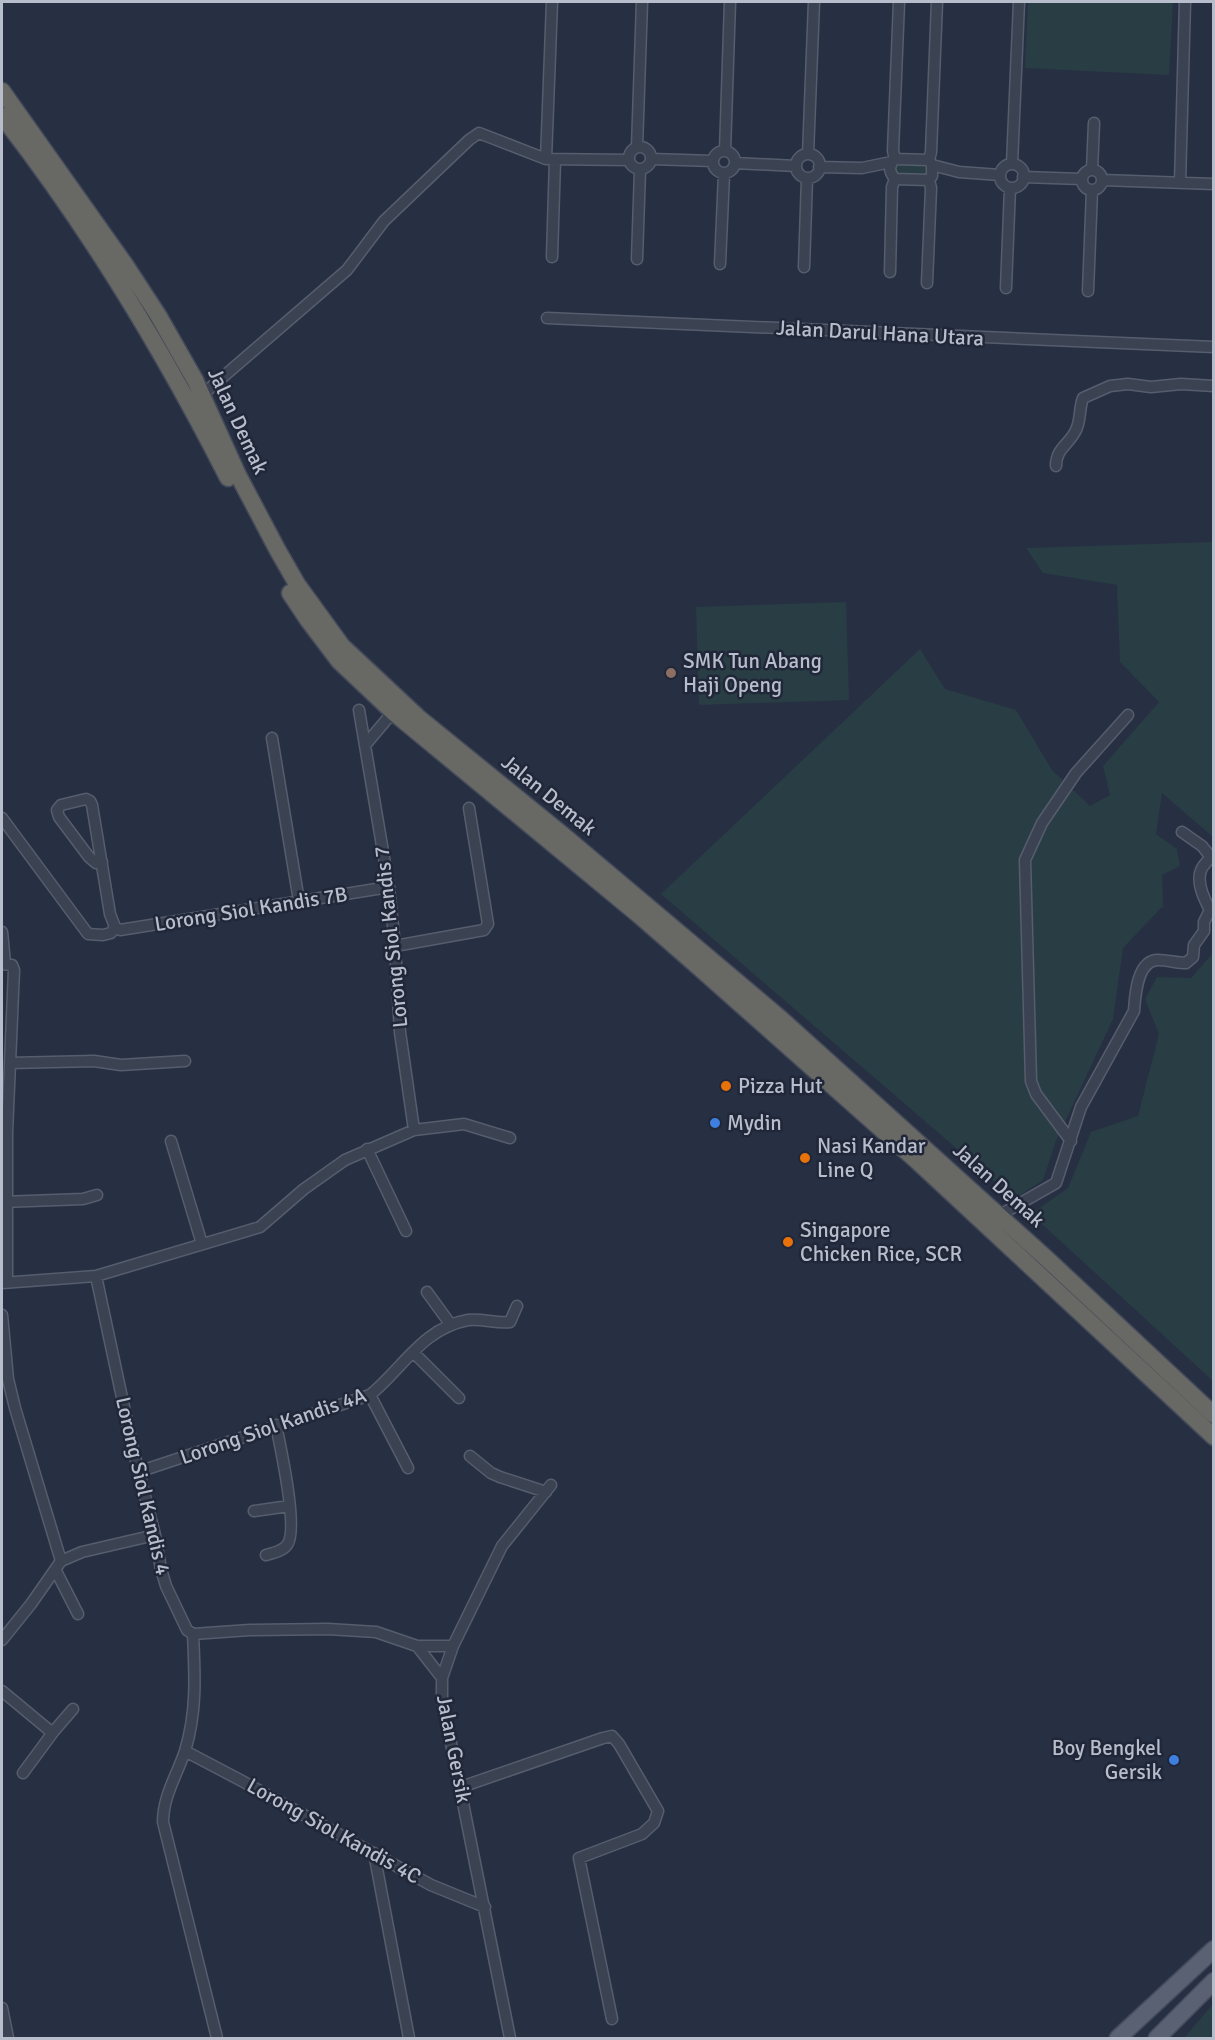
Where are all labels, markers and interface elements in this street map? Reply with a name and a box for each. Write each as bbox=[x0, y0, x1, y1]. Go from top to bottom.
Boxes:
street label: Jalan Darul Hana Utara bbox=[775, 315, 985, 351]
street label: Jalan Demak bbox=[202, 364, 274, 479]
place label: SMK Tun Abang Haji Openg bbox=[683, 648, 822, 698]
marker: SMK Tun Abang Haji Openg bbox=[664, 666, 678, 680]
street label: Jalan Demak bbox=[496, 749, 602, 841]
street label: Lorong Siol Kandis 7 bbox=[369, 845, 413, 1029]
street label: Lorong Siol Kandis 7B bbox=[153, 881, 349, 937]
place label: Pizza Hut bbox=[738, 1073, 823, 1099]
marker: Pizza Hut bbox=[719, 1079, 733, 1093]
place label: Mydin bbox=[727, 1110, 782, 1136]
marker: Mydin bbox=[708, 1116, 722, 1130]
place label: Nasi Kandar Line Q bbox=[817, 1133, 926, 1183]
street label: Jalan Demak bbox=[948, 1137, 1051, 1233]
marker: Nasi Kandar Line Q bbox=[798, 1151, 812, 1165]
place label: Singapore Chicken Rice, SCR bbox=[800, 1217, 962, 1267]
marker: Singapore Chicken Rice, SCR bbox=[781, 1235, 795, 1249]
street label: Lorong Siol Kandis 4A bbox=[176, 1382, 370, 1470]
street label: Lorong Siol Kandis 4 bbox=[110, 1394, 176, 1578]
street label: Jalan Gersik bbox=[431, 1693, 477, 1806]
place label: Boy Bengkel Gersik bbox=[1052, 1735, 1162, 1785]
marker: Boy Bengkel Gersik bbox=[1167, 1753, 1181, 1767]
street label: Lorong Siol Kandis 4C bbox=[242, 1772, 426, 1890]

